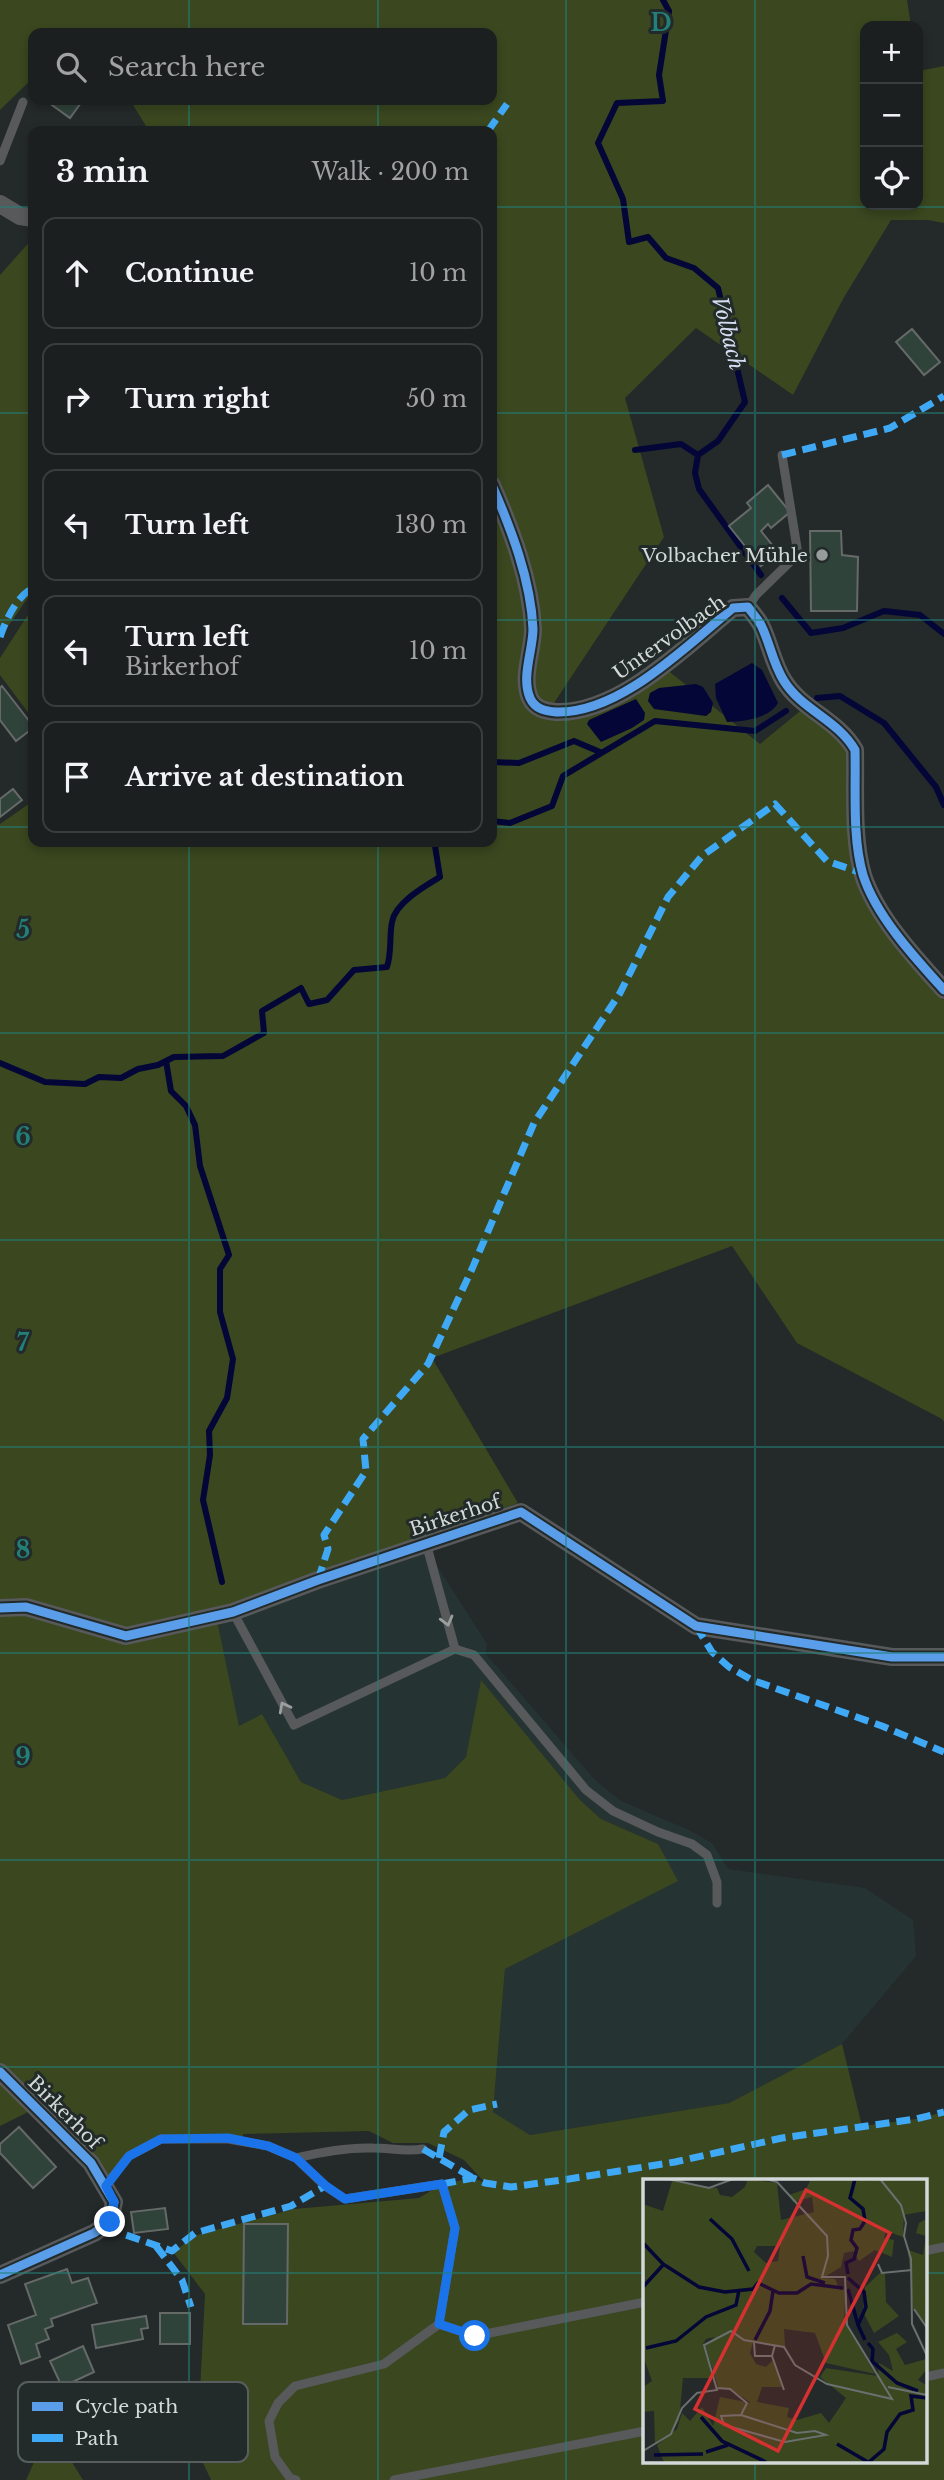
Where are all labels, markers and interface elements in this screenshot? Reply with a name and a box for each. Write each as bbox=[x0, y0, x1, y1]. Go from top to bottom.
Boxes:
text: D bbox=[650, 9, 672, 37]
map controls bbox=[860, 21, 923, 210]
button: + bbox=[860, 21, 923, 84]
search box bbox=[28, 28, 497, 105]
icon: search bbox=[52, 48, 90, 86]
text: Search here bbox=[108, 51, 265, 83]
button: − bbox=[860, 84, 923, 147]
button: locate bbox=[860, 147, 923, 210]
text: 3 min bbox=[56, 153, 149, 190]
text: Walk · 200 m bbox=[312, 158, 469, 186]
icon: ahead bbox=[58, 254, 96, 292]
text: Continue bbox=[125, 257, 254, 289]
text: 10 m bbox=[409, 259, 467, 287]
water label: Volbach bbox=[706, 293, 750, 373]
icon: right bbox=[58, 380, 96, 418]
text: Turn right bbox=[125, 383, 270, 415]
text: 50 m bbox=[406, 385, 467, 413]
icon: left bbox=[58, 506, 96, 544]
text: Turn left bbox=[125, 509, 249, 541]
text: 130 m bbox=[395, 511, 467, 539]
place label: Volbacher Mühle bbox=[641, 544, 808, 567]
marker: Volbacher Mühle bbox=[814, 547, 830, 563]
street label: Untervolbach bbox=[609, 590, 730, 685]
text: Turn left bbox=[125, 621, 249, 653]
icon: left bbox=[58, 632, 96, 670]
text: 10 m bbox=[409, 637, 467, 665]
text: Birkerhof bbox=[125, 653, 239, 681]
icon: arrive bbox=[58, 758, 96, 796]
text: Arrive at destination bbox=[125, 761, 405, 793]
text: 5 bbox=[16, 916, 30, 944]
text: 6 bbox=[15, 1123, 31, 1151]
text: 7 bbox=[17, 1329, 30, 1357]
street label: Birkerhof bbox=[407, 1489, 506, 1541]
text: 8 bbox=[16, 1536, 30, 1564]
one-way arrow bbox=[439, 1614, 453, 1626]
one-way arrow bbox=[279, 1702, 292, 1714]
text: 9 bbox=[15, 1743, 31, 1771]
street label: Birkerhof bbox=[23, 2071, 108, 2155]
inset map bbox=[643, 2179, 926, 2462]
route end bbox=[94, 2206, 125, 2237]
route start bbox=[459, 2320, 490, 2351]
legend bbox=[18, 2382, 248, 2462]
text: Cycle path bbox=[75, 2395, 178, 2418]
text: Path bbox=[75, 2427, 119, 2450]

